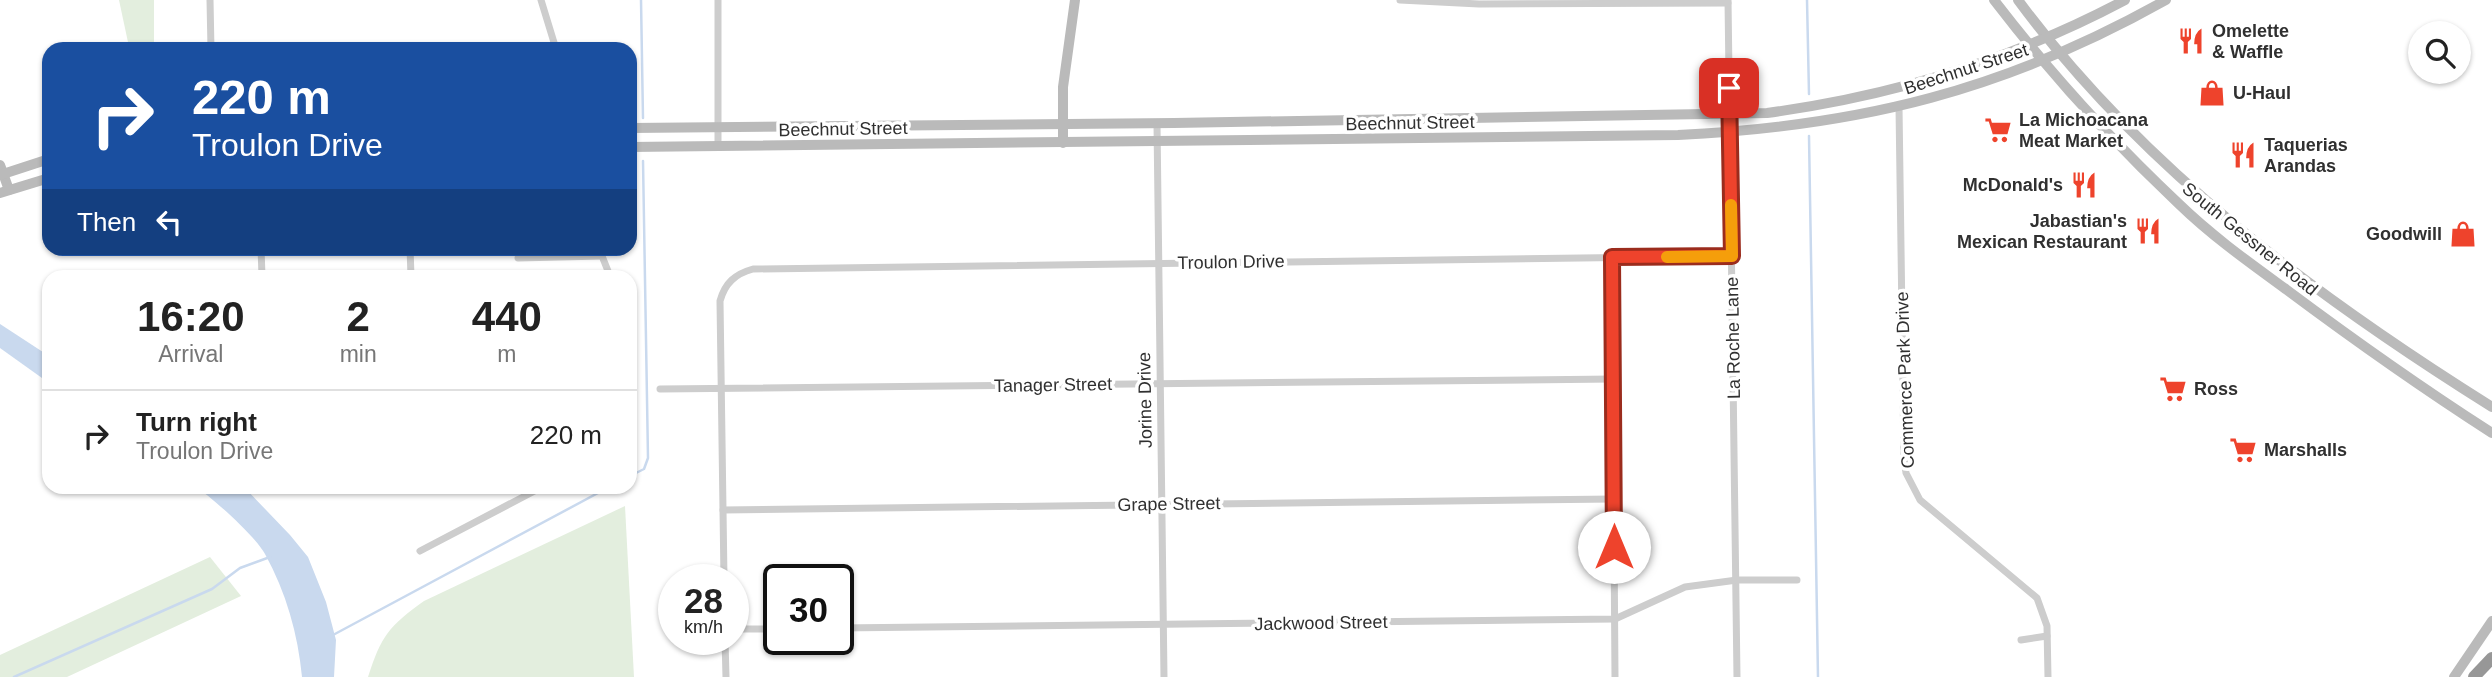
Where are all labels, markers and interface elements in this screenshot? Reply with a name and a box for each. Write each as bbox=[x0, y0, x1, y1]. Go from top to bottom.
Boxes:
place label: Omelette & Waffle bbox=[2212, 21, 2289, 62]
map controls bbox=[2408, 21, 2471, 84]
button: search bbox=[2408, 21, 2471, 84]
restaurant icon: Omelette & Waffle bbox=[2176, 26, 2206, 56]
street label: Beechnut Street bbox=[1902, 40, 2030, 98]
pin bbox=[1699, 58, 1759, 118]
icon: arrive bbox=[1710, 69, 1748, 107]
icon: right bbox=[77, 70, 168, 161]
text: 220 m bbox=[192, 70, 331, 124]
shop icon: U-Haul bbox=[2197, 78, 2227, 108]
place label: U-Haul bbox=[2233, 83, 2291, 103]
place label: La Michoacana Meat Market bbox=[2019, 110, 2149, 151]
street label: Beechnut Street bbox=[1345, 112, 1475, 134]
supermarket icon: La Michoacana Meat Market bbox=[1983, 115, 2013, 145]
street label: Beechnut Street bbox=[778, 118, 908, 140]
text: Troulon Drive bbox=[192, 127, 383, 163]
place label: Taquerias Arandas bbox=[2264, 135, 2348, 176]
restaurant icon: Taquerias Arandas bbox=[2228, 140, 2258, 170]
restaurant icon: McDonald's bbox=[2069, 170, 2099, 200]
place label: McDonald's bbox=[1963, 175, 2063, 195]
street label: South Gessner Road bbox=[2178, 178, 2322, 300]
icon: left bbox=[150, 203, 188, 241]
text: Then bbox=[77, 207, 136, 237]
place label: Jabastian's Mexican Restaurant bbox=[1957, 211, 2127, 252]
restaurant icon: Jabastian's Mexican Restaurant bbox=[2133, 216, 2163, 246]
shop icon: Goodwill bbox=[2448, 219, 2478, 249]
place label: Goodwill bbox=[2366, 224, 2442, 244]
street label: Troulon Drive bbox=[1177, 251, 1285, 273]
street label: La Roche Lane bbox=[1722, 277, 1744, 399]
street label: Commerce Park Drive bbox=[1892, 291, 1918, 469]
text: 16:20 bbox=[137, 293, 245, 340]
text: 2 bbox=[346, 293, 370, 340]
text: 440 bbox=[472, 293, 542, 340]
text: Arrival bbox=[158, 341, 223, 367]
text: min bbox=[340, 341, 377, 367]
text: m bbox=[497, 341, 516, 367]
street label: Jorine Drive bbox=[1134, 352, 1156, 448]
street label: Tanager Street bbox=[994, 374, 1112, 396]
supermarket icon: Ross bbox=[2158, 374, 2188, 404]
place label: Ross bbox=[2194, 379, 2238, 399]
text: Turn right bbox=[136, 407, 257, 437]
icon: right bbox=[77, 417, 115, 455]
text: 220 m bbox=[530, 420, 602, 450]
supermarket icon: Marshalls bbox=[2228, 435, 2258, 465]
text: Troulon Drive bbox=[136, 438, 273, 464]
place label: Marshalls bbox=[2264, 440, 2347, 460]
street label: Grape Street bbox=[1117, 493, 1221, 515]
position arrow bbox=[1577, 510, 1651, 584]
speed limit sign: 30 bbox=[763, 564, 854, 655]
text: 28 bbox=[684, 581, 723, 620]
street label: Jackwood Street bbox=[1254, 612, 1388, 634]
text: km/h bbox=[684, 617, 723, 637]

